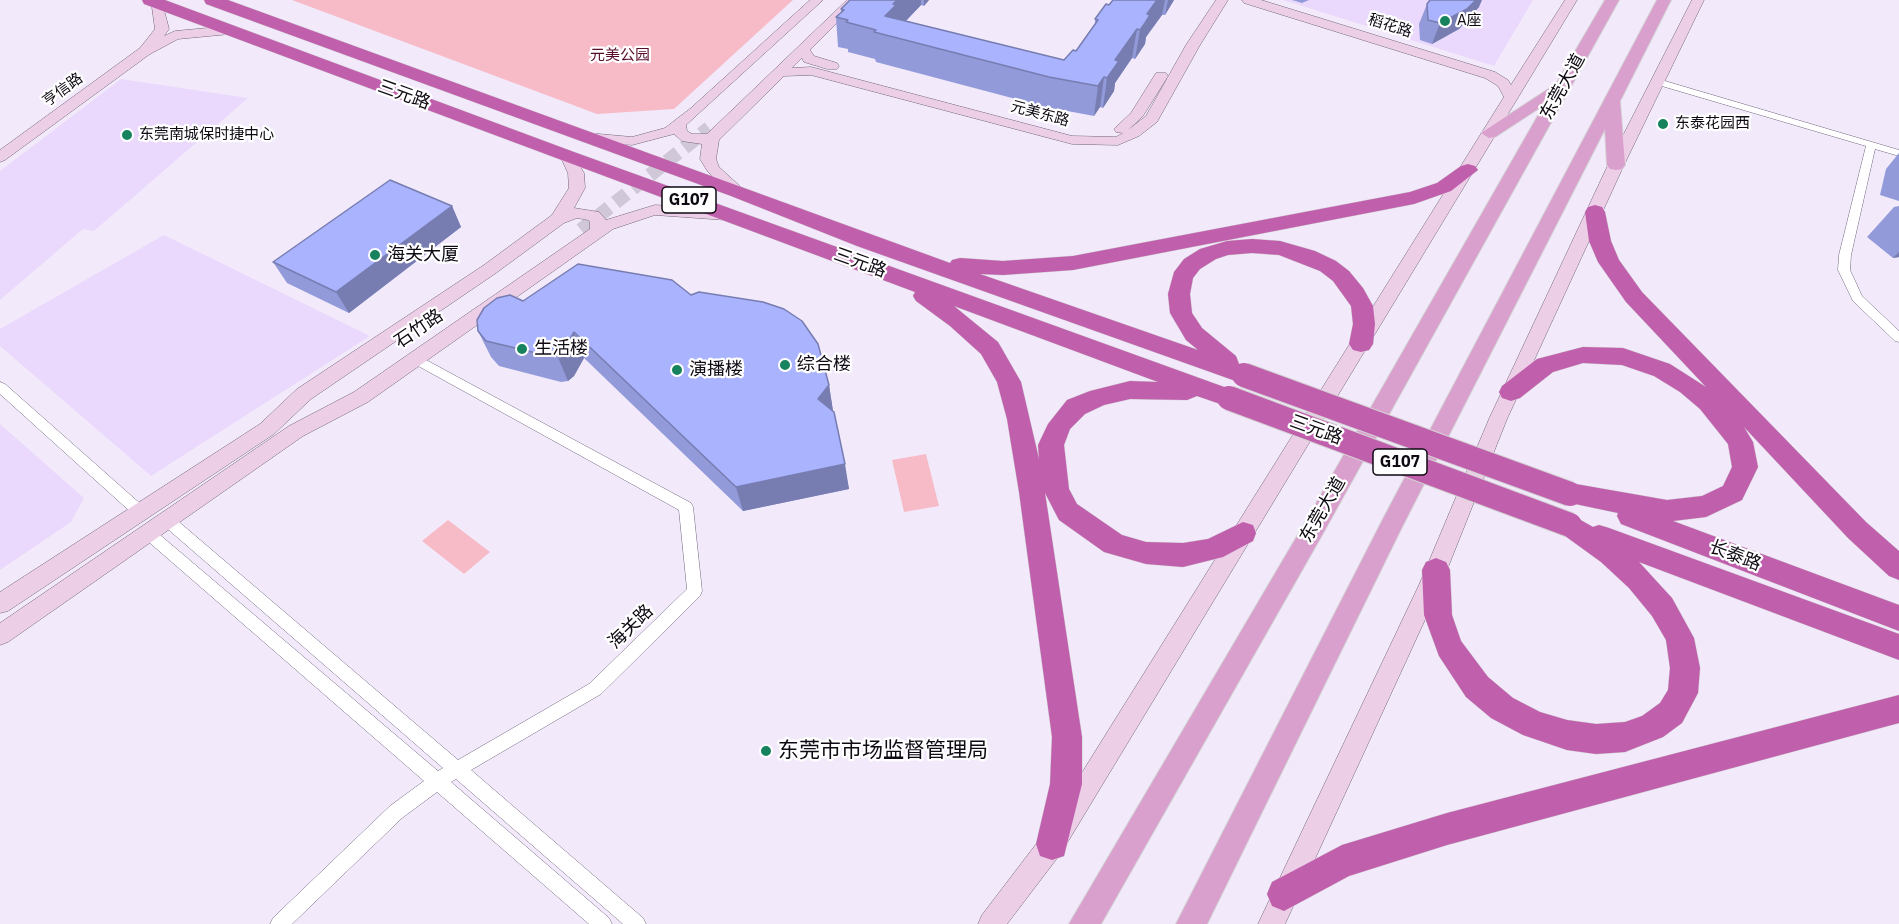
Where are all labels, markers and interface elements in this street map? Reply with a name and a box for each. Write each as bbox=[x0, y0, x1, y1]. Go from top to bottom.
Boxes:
street label: 稻花路 bbox=[1366, 10, 1414, 42]
place label: A座 bbox=[1457, 12, 1482, 30]
marker: A座 bbox=[1438, 14, 1452, 28]
park label: 元美公园 bbox=[590, 47, 650, 65]
street label: 东莞大道 bbox=[1536, 50, 1590, 124]
street label: 亨信路 bbox=[40, 69, 86, 111]
street label: 三元路 bbox=[375, 76, 433, 114]
street label: 元美东路 bbox=[1009, 98, 1071, 130]
place label: 东泰花园西 bbox=[1675, 115, 1750, 133]
marker: 东泰花园西 bbox=[1656, 117, 1670, 131]
place label: 东莞南城保时捷中心 bbox=[139, 126, 274, 144]
marker: 东莞南城保时捷中心 bbox=[120, 128, 134, 142]
road number: G107 bbox=[662, 187, 716, 213]
place label: 海关大厦 bbox=[387, 244, 459, 266]
street label: 三元路 bbox=[831, 244, 889, 282]
marker: 海关大厦 bbox=[368, 248, 382, 262]
street label: 石竹路 bbox=[391, 305, 447, 353]
place label: 生活楼 bbox=[534, 338, 588, 360]
marker: 生活楼 bbox=[515, 342, 529, 356]
place label: 综合楼 bbox=[797, 354, 851, 376]
marker: 综合楼 bbox=[778, 358, 792, 372]
place label: 演播楼 bbox=[689, 359, 743, 381]
marker: 演播楼 bbox=[670, 363, 684, 377]
street label: 三元路 bbox=[1287, 411, 1345, 449]
road number: G107 bbox=[1373, 449, 1427, 475]
street label: 东莞大道 bbox=[1296, 473, 1350, 547]
street label: 长泰路 bbox=[1706, 536, 1764, 576]
street label: 海关路 bbox=[604, 600, 658, 654]
place label: 东莞市市场监督管理局 bbox=[778, 738, 988, 764]
marker: 东莞市市场监督管理局 bbox=[759, 744, 773, 758]

